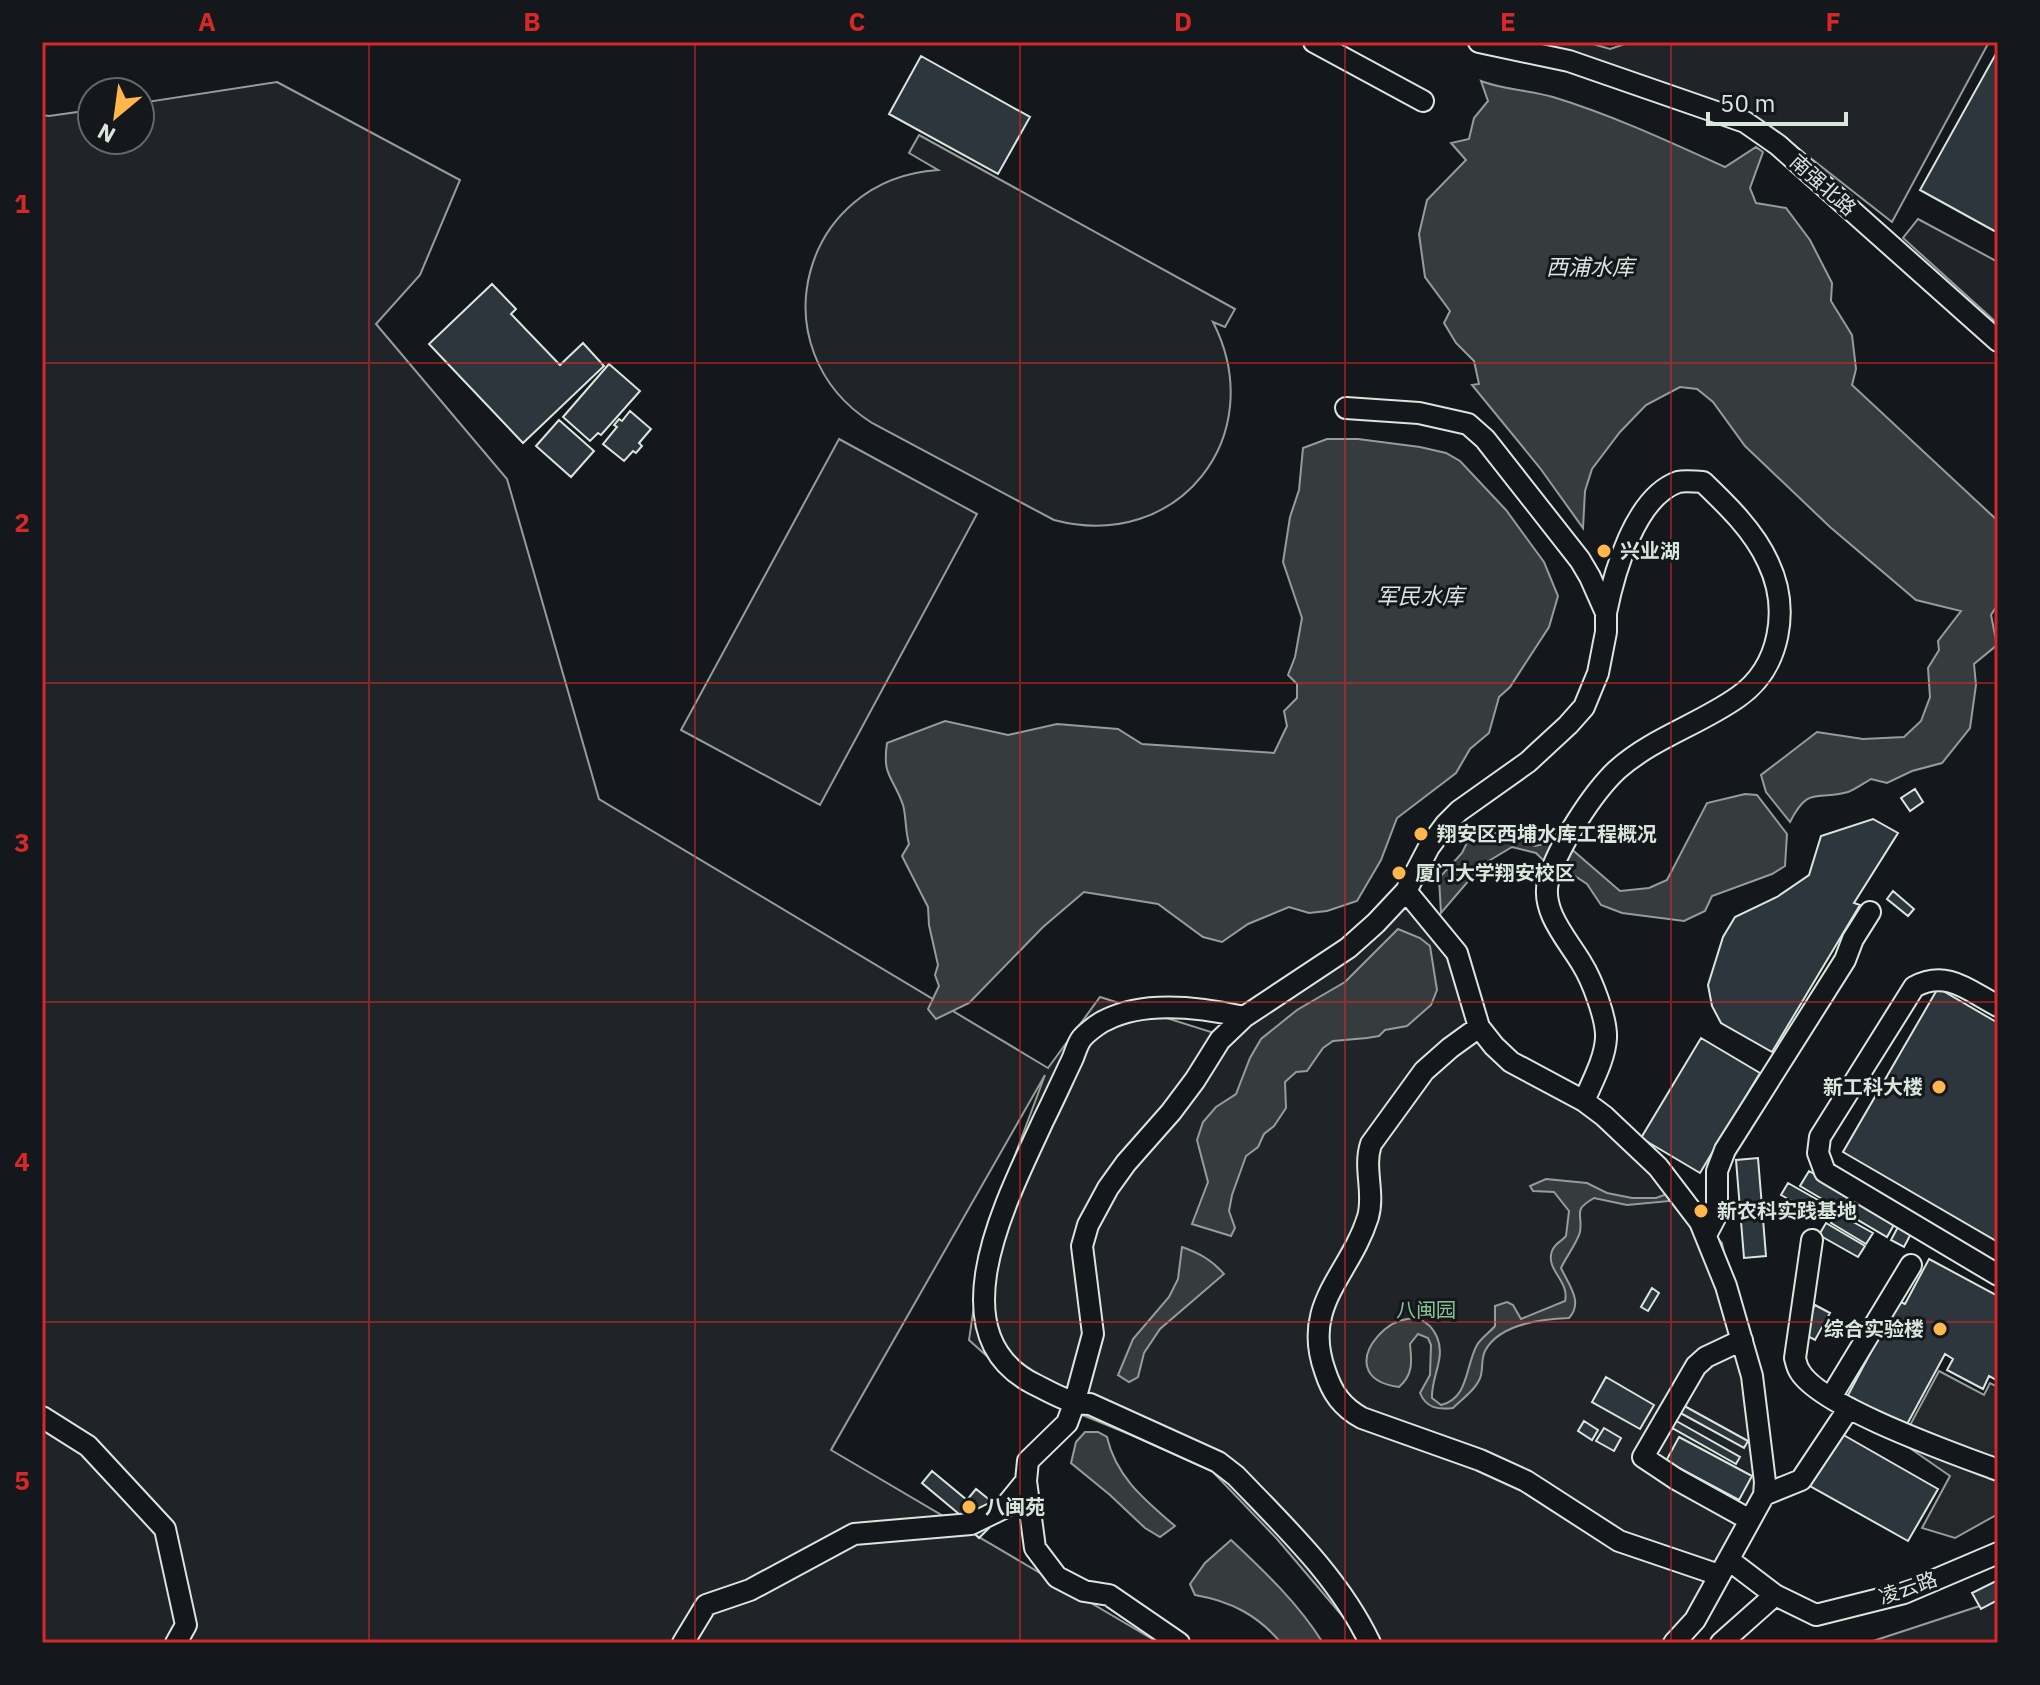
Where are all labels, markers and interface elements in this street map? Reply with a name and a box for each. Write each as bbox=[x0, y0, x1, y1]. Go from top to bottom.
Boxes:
text: A bbox=[198, 4, 216, 38]
text: B bbox=[523, 4, 541, 38]
text: C bbox=[849, 4, 866, 38]
text: D bbox=[1174, 4, 1192, 38]
text: E bbox=[1500, 4, 1516, 38]
text: F bbox=[1825, 4, 1841, 38]
north arrow bbox=[76, 76, 156, 156]
scale bar bbox=[1708, 76, 1846, 126]
text: 50 m bbox=[1720, 87, 1775, 119]
text: N bbox=[92, 117, 120, 150]
street label: 南强北路 bbox=[1785, 148, 1862, 221]
text: 1 bbox=[14, 186, 30, 220]
water label: 西浦水库 bbox=[1546, 252, 1638, 281]
text: 2 bbox=[14, 505, 30, 539]
place label: 兴业湖 bbox=[1620, 537, 1680, 564]
marker: 兴业湖 bbox=[1595, 542, 1613, 560]
water label: 军民水库 bbox=[1376, 581, 1468, 610]
place label: 翔安区西埔水库工程概况 bbox=[1437, 820, 1657, 847]
text: 3 bbox=[14, 825, 30, 859]
marker: 翔安区西埔水库工程概况 bbox=[1412, 825, 1430, 843]
place label: 厦门大学翔安校区 bbox=[1415, 859, 1575, 886]
marker: 厦门大学翔安校区 bbox=[1390, 864, 1408, 882]
place label: 新工科大楼 bbox=[1823, 1073, 1923, 1100]
marker: 新工科大楼 bbox=[1930, 1078, 1948, 1096]
text: 4 bbox=[14, 1144, 30, 1178]
place label: 新农科实践基地 bbox=[1717, 1197, 1857, 1224]
marker: 新农科实践基地 bbox=[1692, 1202, 1710, 1220]
park label: 八闽园 bbox=[1396, 1296, 1456, 1323]
place label: 综合实验楼 bbox=[1824, 1315, 1924, 1342]
marker: 综合实验楼 bbox=[1931, 1320, 1949, 1338]
text: 5 bbox=[14, 1463, 30, 1497]
place label: 八闽苑 bbox=[985, 1493, 1045, 1520]
marker: 八闽苑 bbox=[960, 1498, 978, 1516]
street label: 凌云路 bbox=[1875, 1565, 1941, 1610]

